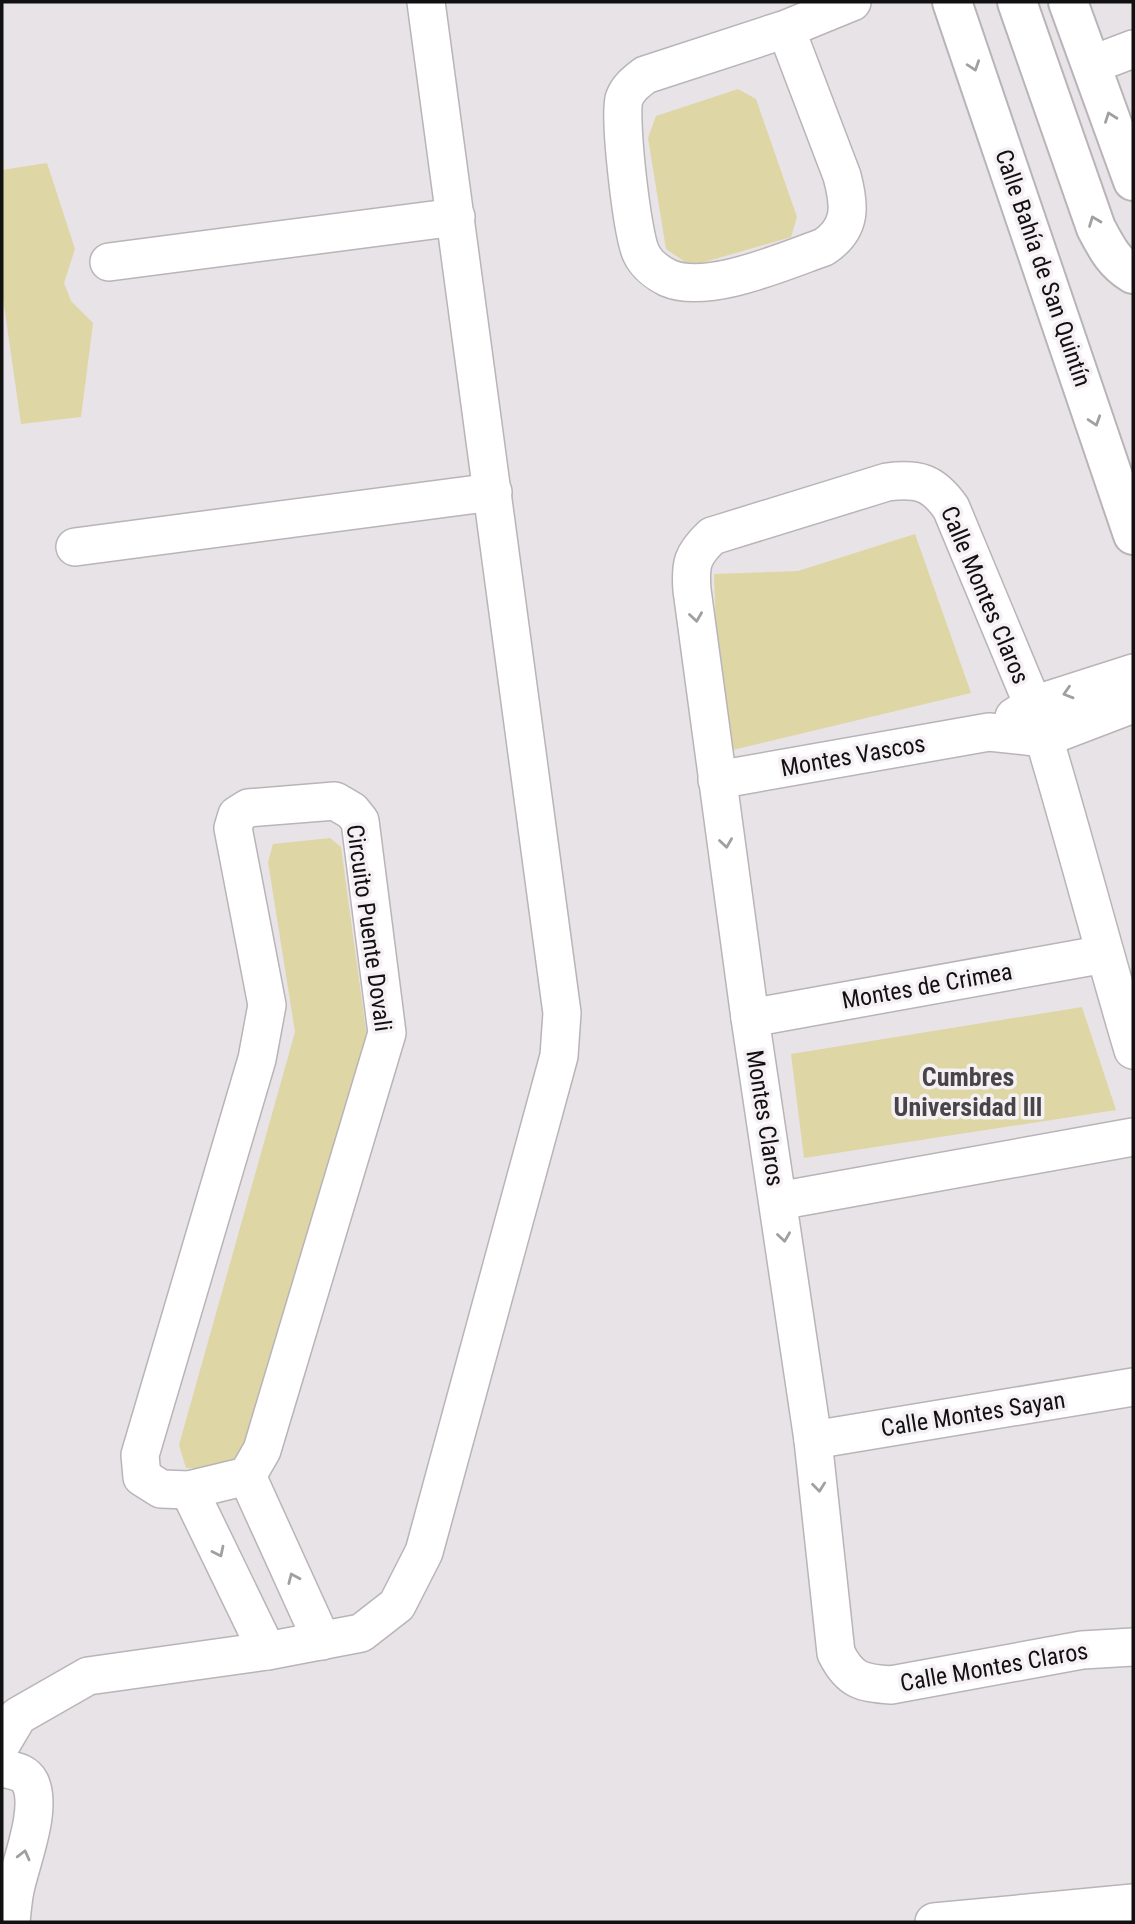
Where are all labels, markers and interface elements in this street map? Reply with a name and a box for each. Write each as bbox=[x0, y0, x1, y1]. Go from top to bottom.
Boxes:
one-way arrow bbox=[966, 60, 980, 72]
one-way arrow bbox=[1104, 111, 1118, 123]
street label: Calle Bahía de San Quintín bbox=[989, 146, 1097, 390]
one-way arrow bbox=[1089, 215, 1103, 227]
one-way arrow bbox=[1087, 414, 1101, 426]
street label: Calle Montes Claros bbox=[935, 502, 1035, 688]
one-way arrow bbox=[688, 611, 703, 623]
one-way arrow bbox=[1062, 685, 1074, 700]
street label: Montes Vascos bbox=[779, 730, 927, 782]
street label: Circuito Puente Dovali bbox=[341, 823, 397, 1033]
one-way arrow bbox=[718, 837, 733, 848]
street label: Montes de Crimea bbox=[840, 957, 1014, 1015]
street label: Montes Claros bbox=[740, 1048, 790, 1188]
district label: Cumbres Universidad lll bbox=[894, 1062, 1042, 1122]
one-way arrow bbox=[776, 1231, 791, 1243]
street label: Calle Montes Sayan bbox=[879, 1386, 1067, 1442]
one-way arrow bbox=[811, 1481, 826, 1493]
one-way arrow bbox=[210, 1545, 224, 1557]
one-way arrow bbox=[288, 1573, 302, 1586]
street label: Calle Montes Claros bbox=[898, 1637, 1090, 1697]
one-way arrow bbox=[16, 1849, 30, 1861]

